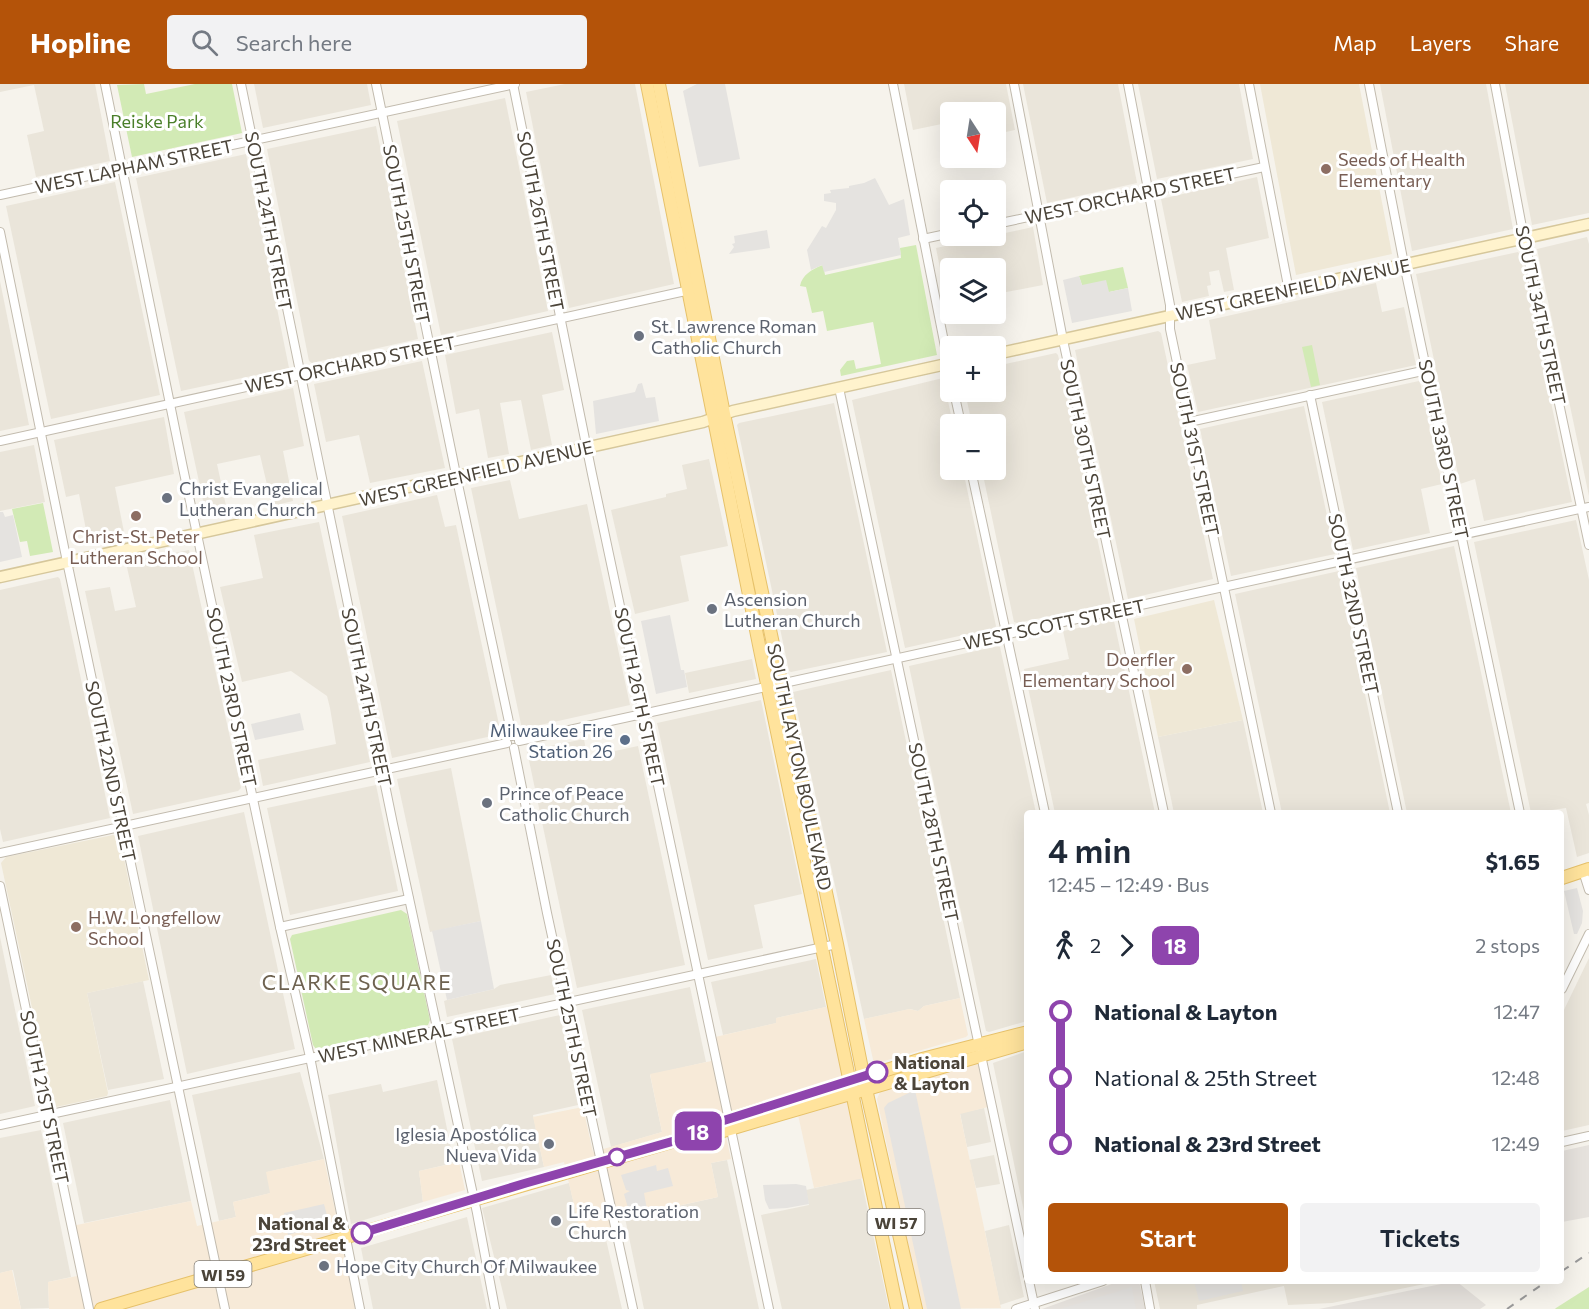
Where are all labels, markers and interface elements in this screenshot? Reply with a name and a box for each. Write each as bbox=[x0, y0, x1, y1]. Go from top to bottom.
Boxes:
search box bbox=[167, 15, 587, 69]
text: Hopline bbox=[30, 25, 131, 59]
icon: search bbox=[188, 26, 221, 59]
text: Search here bbox=[236, 29, 352, 56]
text: Map bbox=[1333, 30, 1377, 55]
text: Layers bbox=[1410, 30, 1472, 55]
text: Share bbox=[1505, 30, 1559, 55]
north arrow bbox=[940, 102, 1006, 168]
map controls bbox=[940, 102, 1006, 480]
park label: Reiske Park bbox=[110, 110, 204, 132]
street label: SOUTH 26TH STREET bbox=[513, 129, 569, 313]
street label: SOUTH 24TH STREET bbox=[241, 130, 297, 312]
street label: WEST LAPHAM STREET bbox=[33, 134, 235, 198]
street label: SOUTH 25TH STREET bbox=[379, 143, 435, 325]
place label: Seeds of Health Elementary bbox=[1338, 148, 1465, 191]
street label: WEST ORCHARD STREET bbox=[1023, 162, 1237, 228]
marker: Seeds of Health Elementary bbox=[1319, 162, 1333, 176]
button: locate bbox=[940, 180, 1006, 246]
street label: SOUTH 34TH STREET bbox=[1511, 223, 1571, 407]
street label: WEST GREENFIELD AVENUE bbox=[1174, 253, 1412, 325]
button: layers bbox=[940, 258, 1006, 324]
place label: St. Lawrence Roman Catholic Church bbox=[651, 315, 817, 358]
marker: St. Lawrence Roman Catholic Church bbox=[632, 329, 646, 343]
street label: WEST ORCHARD STREET bbox=[243, 331, 457, 397]
button: + bbox=[940, 336, 1006, 402]
street label: SOUTH 30TH STREET bbox=[1056, 357, 1116, 541]
street label: SOUTH 33RD STREET bbox=[1414, 357, 1474, 541]
street label: SOUTH 31ST STREET bbox=[1166, 360, 1224, 538]
button: − bbox=[940, 414, 1006, 480]
street label: WEST GREENFIELD AVENUE bbox=[357, 435, 595, 511]
place label: Christ Evangelical Lutheran Church bbox=[179, 477, 323, 520]
marker: Christ Evangelical Lutheran Church bbox=[160, 491, 174, 505]
marker: Christ-St. Peter Lutheran School bbox=[129, 509, 143, 523]
street label: SOUTH 32ND STREET bbox=[1324, 512, 1384, 696]
place label: Christ-St. Peter Lutheran School bbox=[69, 525, 203, 568]
place label: Ascension Lutheran Church bbox=[724, 588, 861, 631]
street label: WEST SCOTT STREET bbox=[961, 594, 1147, 654]
marker: Ascension Lutheran Church bbox=[705, 602, 719, 616]
street label: SOUTH 23RD STREET bbox=[202, 605, 262, 789]
street label: SOUTH 24TH STREET bbox=[337, 606, 397, 788]
street label: SOUTH 26TH STREET bbox=[610, 606, 670, 788]
street label: SOUTH LAYTON BOULEVARD bbox=[763, 642, 837, 892]
place label: Doerfler Elementary School bbox=[1022, 648, 1175, 691]
marker: Doerfler Elementary School bbox=[1180, 662, 1194, 676]
street label: SOUTH 22ND STREET bbox=[81, 679, 141, 863]
place label: Milwaukee Fire Station 26 bbox=[490, 719, 613, 762]
marker: Milwaukee Fire Station 26 bbox=[618, 733, 632, 747]
street label: SOUTH 28TH STREET bbox=[904, 740, 964, 924]
place label: Prince of Peace Catholic Church bbox=[499, 782, 630, 825]
marker: Prince of Peace Catholic Church bbox=[480, 796, 494, 810]
text: 4 min bbox=[1048, 829, 1131, 870]
text: $1.65 bbox=[1485, 848, 1540, 875]
text: 12:45 – 12:49 · Bus bbox=[1048, 872, 1209, 896]
place label: H.W. Longfellow School bbox=[88, 906, 221, 949]
marker: H.W. Longfellow School bbox=[69, 920, 83, 934]
icon: walk bbox=[1048, 929, 1081, 962]
icon: forward bbox=[1110, 929, 1143, 962]
text: 2 bbox=[1090, 933, 1101, 957]
text: 18 bbox=[1164, 933, 1187, 958]
text: 2 stops bbox=[1475, 933, 1540, 957]
street label: SOUTH 25TH STREET bbox=[542, 937, 602, 1119]
district label: CLARKE SQUARE bbox=[262, 969, 452, 994]
text: National & Layton bbox=[1094, 998, 1277, 1025]
text: 12:47 bbox=[1493, 999, 1540, 1023]
street label: WEST MINERAL STREET bbox=[316, 1003, 522, 1067]
street label: SOUTH 21ST STREET bbox=[16, 1008, 74, 1186]
place label: National & Layton bbox=[894, 1051, 969, 1094]
marker: National & Layton bbox=[866, 1061, 888, 1083]
text: National & 25th Street bbox=[1094, 1064, 1317, 1091]
text: 12:48 bbox=[1492, 1065, 1540, 1089]
line badge: 18 bbox=[671, 1112, 725, 1150]
text: 18 bbox=[687, 1119, 709, 1144]
place label: Iglesia Apostólica Nueva Vida bbox=[395, 1123, 537, 1166]
text: National & 23rd Street bbox=[1094, 1130, 1321, 1157]
text: 12:49 bbox=[1492, 1131, 1540, 1155]
marker: Iglesia Apostólica Nueva Vida bbox=[542, 1137, 556, 1151]
unlabelled marker bbox=[608, 1148, 626, 1166]
place label: Life Restoration Church bbox=[568, 1200, 699, 1243]
button: Start bbox=[1048, 1203, 1288, 1272]
button: Tickets bbox=[1300, 1203, 1540, 1272]
road number: WI 57 bbox=[868, 1209, 924, 1235]
place label: National & 23rd Street bbox=[252, 1212, 346, 1255]
marker: Life Restoration Church bbox=[549, 1214, 563, 1228]
marker: National & 23rd Street bbox=[351, 1222, 373, 1244]
place label: Hope City Church Of Milwaukee bbox=[336, 1255, 597, 1277]
marker: Hope City Church Of Milwaukee bbox=[317, 1259, 331, 1273]
road number: WI 59 bbox=[194, 1261, 252, 1287]

